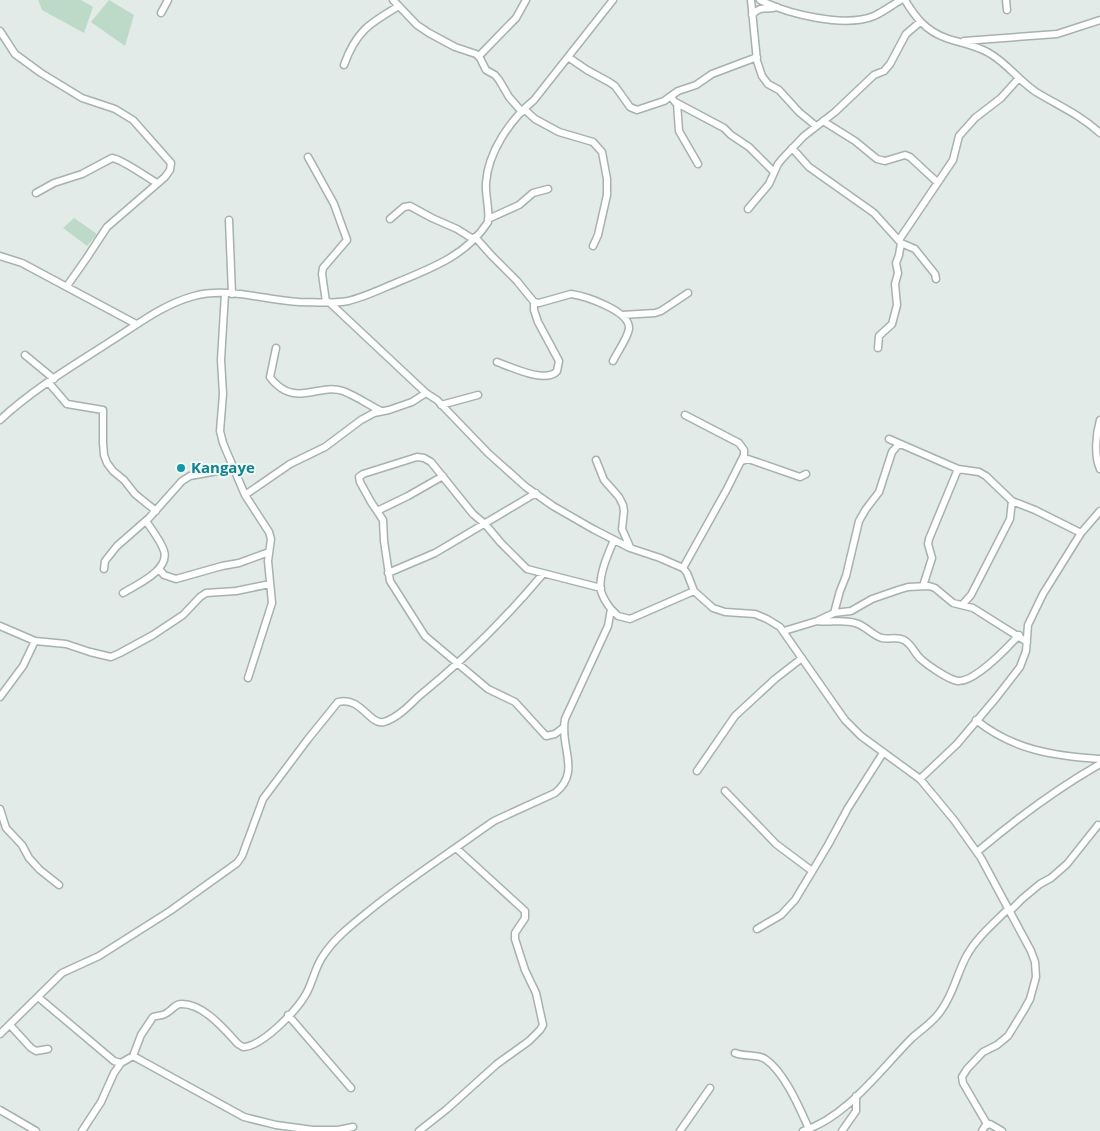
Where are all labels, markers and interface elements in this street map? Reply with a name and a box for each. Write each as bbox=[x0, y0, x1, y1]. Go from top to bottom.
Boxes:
place label: Kangaye bbox=[191, 457, 255, 477]
marker: Kangaye bbox=[175, 462, 187, 474]

